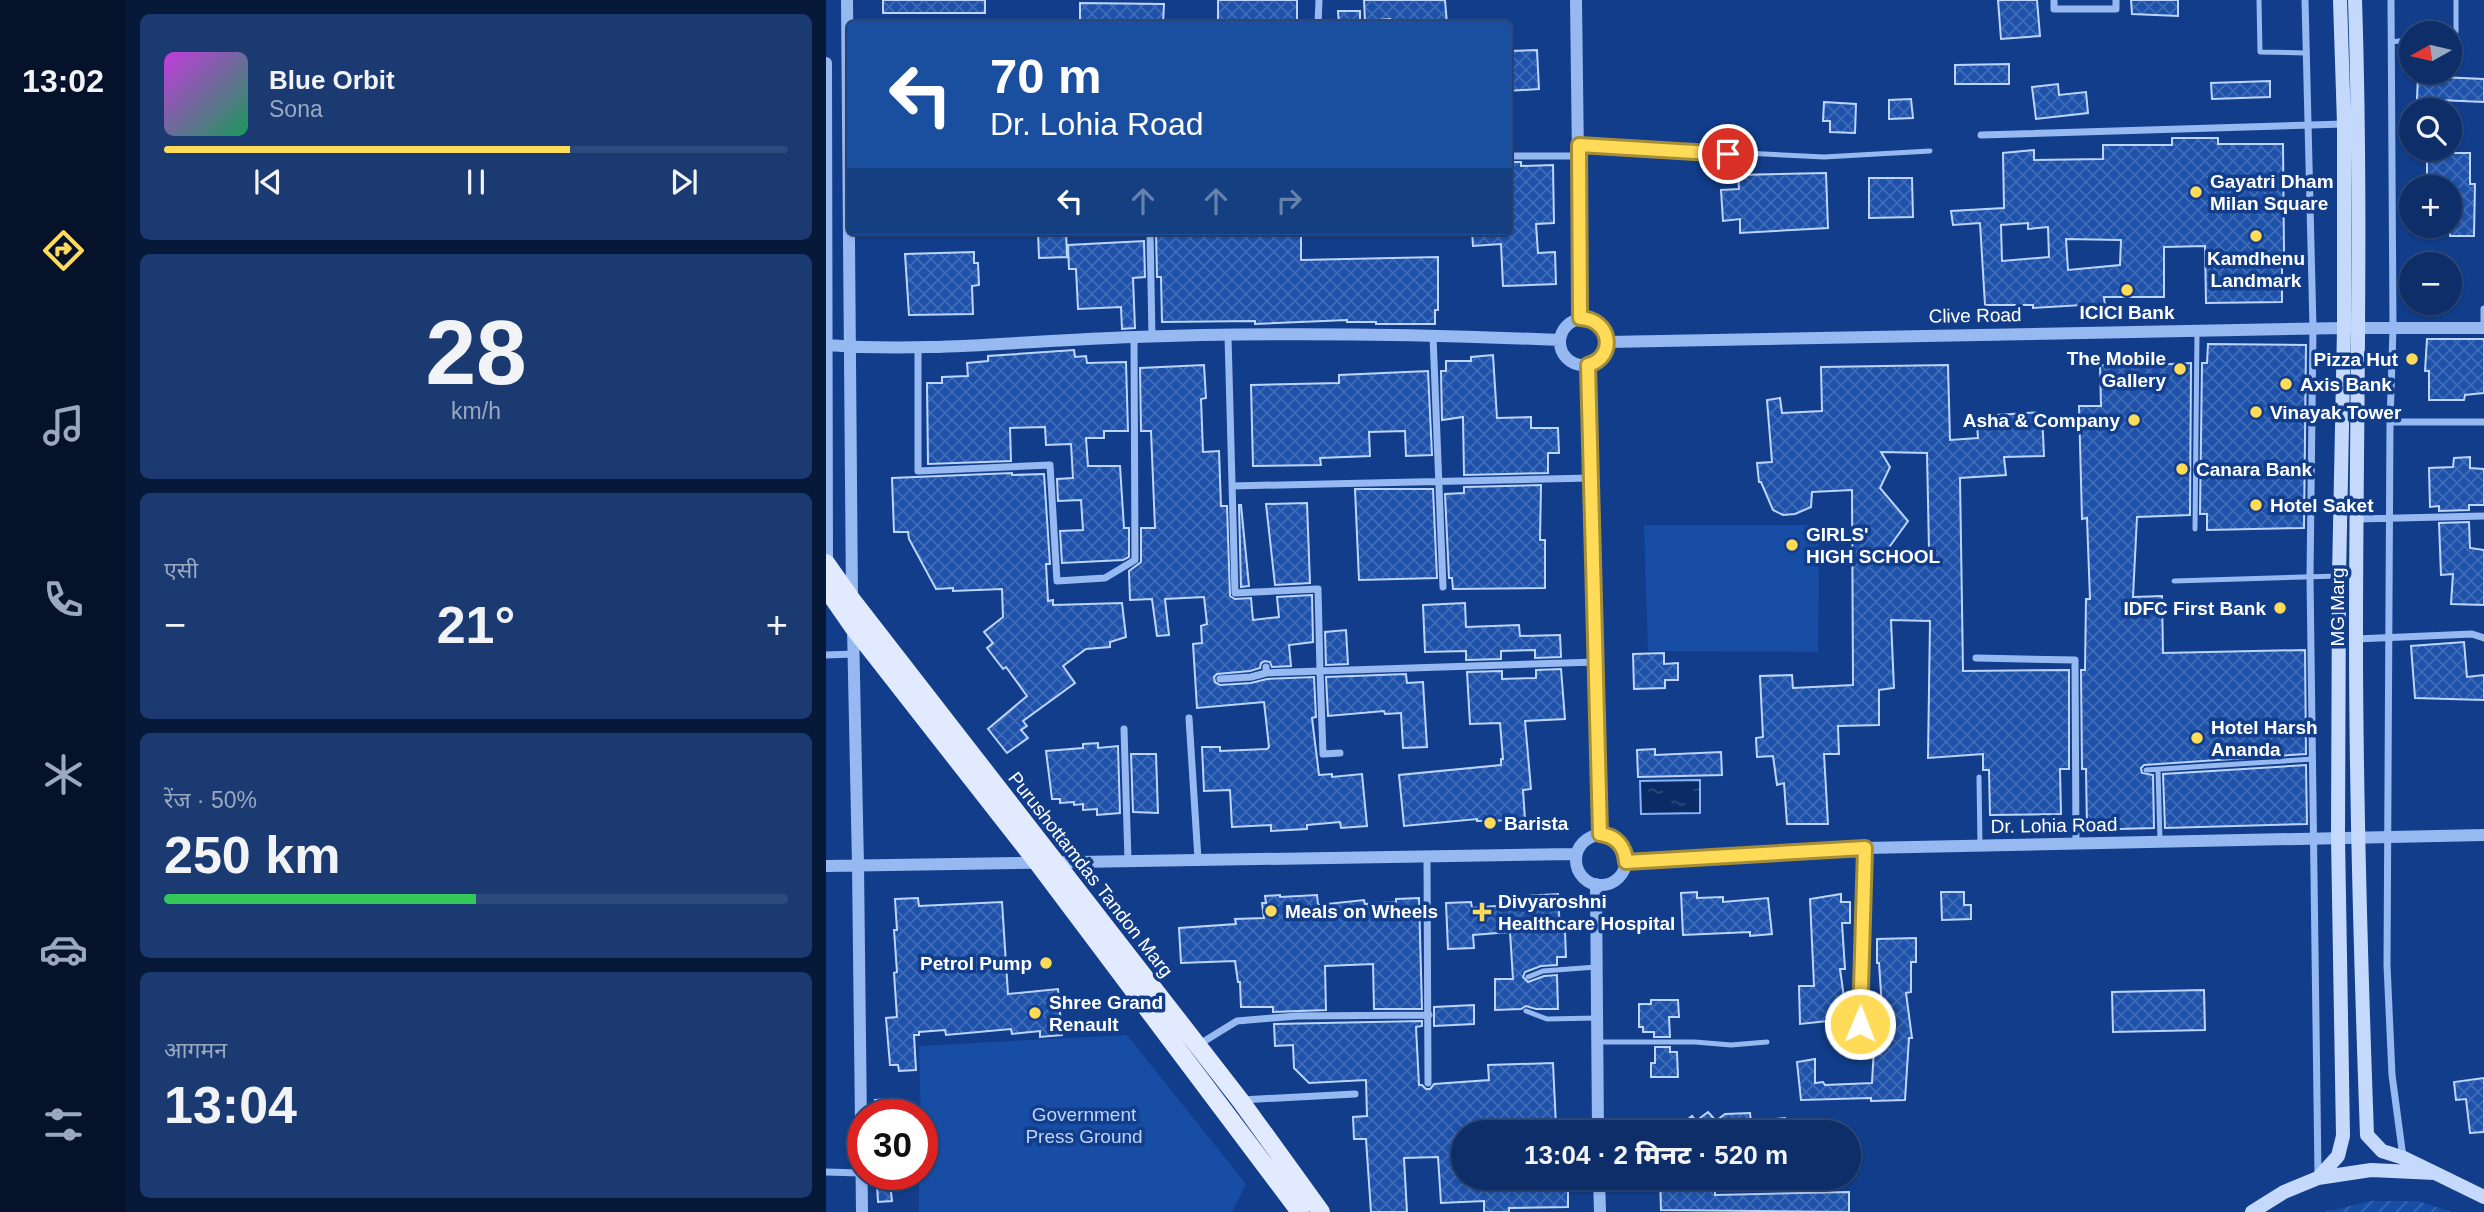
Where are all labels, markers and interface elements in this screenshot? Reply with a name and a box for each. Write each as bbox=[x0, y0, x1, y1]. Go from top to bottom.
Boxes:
north arrow bbox=[2399, 21, 2462, 84]
map controls bbox=[2399, 21, 2462, 315]
icon: left bbox=[875, 49, 966, 140]
text: 70 m bbox=[990, 49, 1102, 103]
text: 13:02 bbox=[22, 63, 104, 99]
text: Blue Orbit bbox=[269, 65, 395, 95]
text: Sona bbox=[269, 96, 323, 122]
button: search bbox=[2399, 98, 2462, 161]
text: Dr. Lohia Road bbox=[990, 106, 1203, 142]
pin bbox=[1698, 124, 1758, 184]
icon: arrive bbox=[1709, 135, 1747, 173]
icon: previous bbox=[249, 163, 287, 201]
icon: pause bbox=[457, 163, 495, 201]
icon: next bbox=[665, 163, 703, 201]
place label: Gayatri Dham Milan Square bbox=[2210, 171, 2334, 214]
button: + bbox=[2399, 175, 2462, 238]
icon: left bbox=[1051, 182, 1089, 220]
icon: ahead bbox=[1124, 182, 1162, 220]
icon: ahead bbox=[1197, 182, 1235, 220]
icon: right bbox=[1270, 182, 1308, 220]
marker: Gayatri Dham Milan Square bbox=[2188, 184, 2204, 200]
icon: directions bbox=[39, 226, 88, 275]
marker: Kamdhenu Landmark bbox=[2248, 228, 2264, 244]
place label: Kamdhenu Landmark bbox=[2207, 248, 2305, 291]
button: − bbox=[2399, 252, 2462, 315]
marker: ICICI Bank bbox=[2119, 282, 2135, 298]
text: 28 bbox=[425, 302, 527, 403]
place label: ICICI Bank bbox=[2079, 302, 2175, 323]
street label: Clive Road bbox=[1928, 304, 2022, 327]
place label: The Mobile Gallery bbox=[2067, 348, 2166, 391]
place label: Pizza Hut bbox=[2314, 349, 2399, 370]
marker: Pizza Hut bbox=[2404, 351, 2420, 367]
marker: The Mobile Gallery bbox=[2172, 361, 2188, 377]
place label: Axis Bank bbox=[2300, 374, 2392, 395]
marker: Axis Bank bbox=[2278, 376, 2294, 392]
text: km/h bbox=[451, 398, 501, 424]
icon: music bbox=[39, 401, 88, 450]
place label: Vinayak Tower bbox=[2270, 402, 2402, 423]
marker: Vinayak Tower bbox=[2248, 404, 2264, 420]
place label: Asha & Company bbox=[1963, 410, 2120, 431]
marker: Asha & Company bbox=[2126, 412, 2142, 428]
place label: Canara Bank bbox=[2196, 459, 2313, 480]
marker: Canara Bank bbox=[2174, 461, 2190, 477]
place label: Hotel Saket bbox=[2270, 495, 2374, 516]
marker: Hotel Saket bbox=[2248, 497, 2264, 513]
place label: GIRLS' HIGH SCHOOL bbox=[1806, 524, 1940, 567]
marker: GIRLS' HIGH SCHOOL bbox=[1784, 537, 1800, 553]
text: एसी bbox=[164, 557, 198, 583]
street label: MG Marg bbox=[2327, 567, 2348, 647]
icon: phone bbox=[39, 575, 88, 624]
text: 21° bbox=[437, 596, 515, 654]
place label: IDFC First Bank bbox=[2123, 598, 2266, 619]
marker: IDFC First Bank bbox=[2272, 600, 2288, 616]
text: − bbox=[164, 604, 186, 646]
text: + bbox=[766, 604, 788, 646]
place label: Hotel Harsh Ananda bbox=[2211, 717, 2318, 760]
marker: Hotel Harsh Ananda bbox=[2189, 730, 2205, 746]
icon: climate bbox=[39, 750, 88, 799]
street label: Purushottamdas Tandon Marg bbox=[1004, 768, 1177, 981]
text: रेंज · 50% bbox=[164, 787, 257, 813]
place label: Barista bbox=[1504, 813, 1569, 834]
street label: Dr. Lohia Road bbox=[1990, 814, 2118, 837]
marker: Barista bbox=[1482, 815, 1498, 831]
text: 250 km bbox=[164, 826, 340, 884]
place label: Divyaroshni Healthcare Hospital bbox=[1498, 891, 1675, 934]
place label: Meals on Wheels bbox=[1285, 901, 1438, 922]
marker: Divyaroshni Healthcare Hospital bbox=[1472, 902, 1492, 922]
marker: Meals on Wheels bbox=[1263, 903, 1279, 919]
icon: car bbox=[39, 925, 88, 974]
place label: Petrol Pump bbox=[920, 953, 1032, 974]
marker: Petrol Pump bbox=[1038, 955, 1054, 971]
position arrow bbox=[1823, 987, 1897, 1061]
place label: Shree Grand Renault bbox=[1049, 992, 1163, 1035]
marker: Shree Grand Renault bbox=[1027, 1005, 1043, 1021]
text: आगमन bbox=[164, 1037, 227, 1063]
text: 13:04 bbox=[164, 1076, 297, 1134]
speed limit sign: 30 bbox=[847, 1099, 938, 1190]
icon: filters bbox=[39, 1100, 88, 1149]
park label: Government Press Ground bbox=[1025, 1104, 1143, 1147]
text: 13:04 · 2 मिनट · 520 m bbox=[1524, 1140, 1788, 1170]

